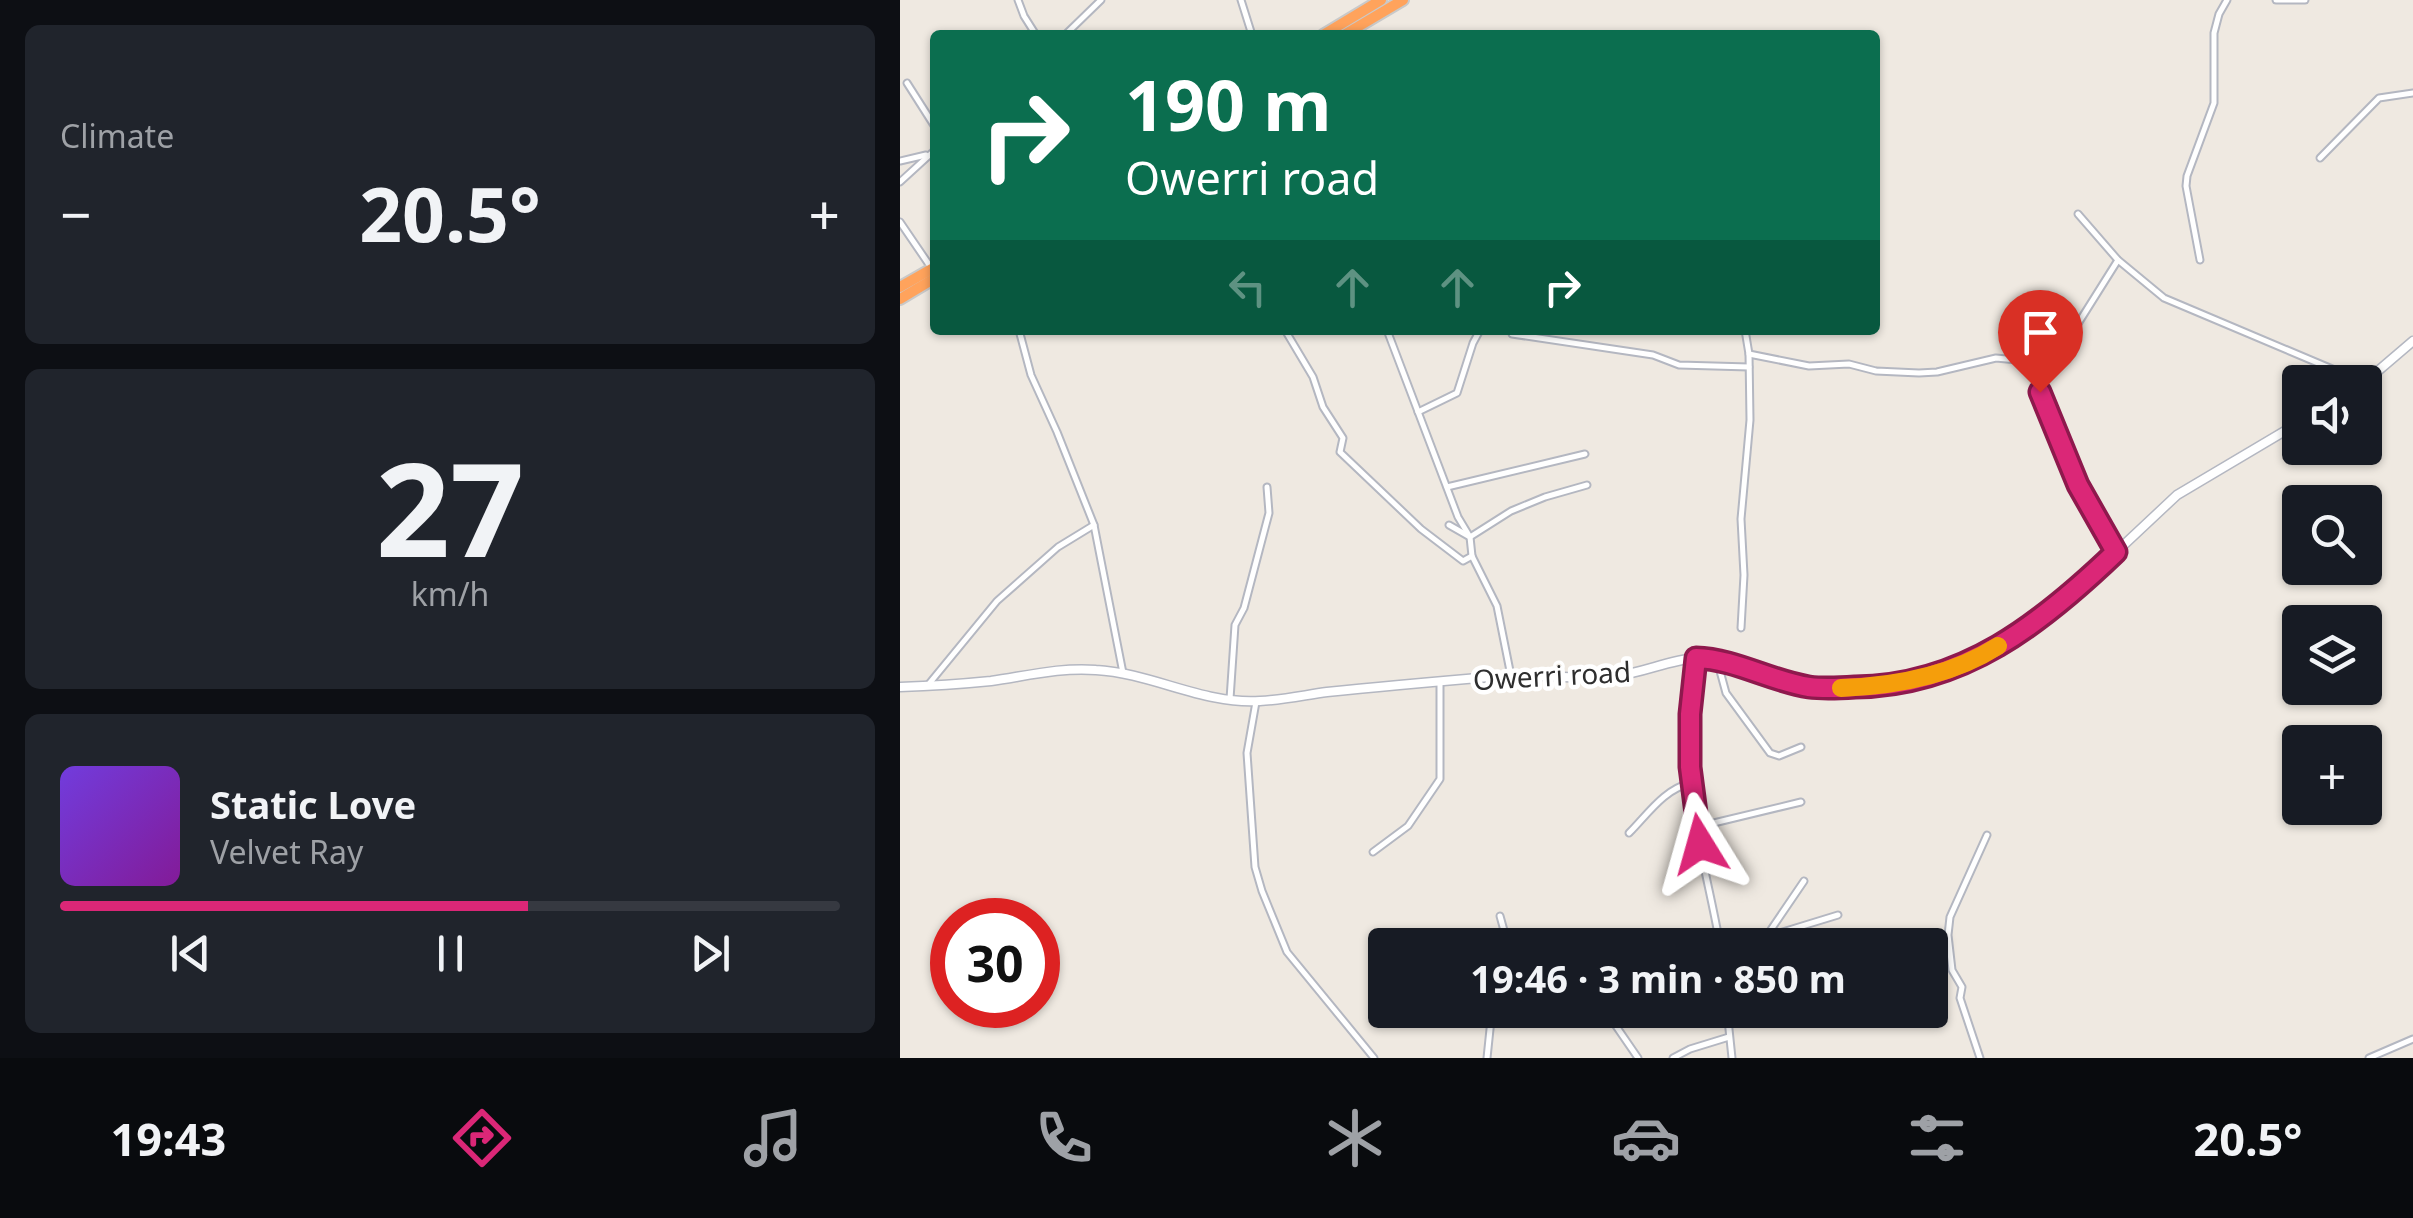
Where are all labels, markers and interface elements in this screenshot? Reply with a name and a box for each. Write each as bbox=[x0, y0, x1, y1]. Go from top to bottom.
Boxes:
text: 190 m bbox=[1125, 56, 1332, 152]
icon: right bbox=[960, 70, 1090, 200]
text: Climate bbox=[60, 114, 174, 157]
text: Owerri road bbox=[1125, 147, 1379, 208]
text: 20.5° bbox=[359, 162, 541, 264]
text: − bbox=[60, 176, 91, 251]
text: + bbox=[809, 176, 840, 251]
icon: left bbox=[1220, 260, 1275, 315]
icon: ahead bbox=[1325, 260, 1380, 315]
icon: ahead bbox=[1430, 260, 1485, 315]
icon: right bbox=[1535, 260, 1590, 315]
pin bbox=[1998, 290, 2083, 393]
icon: arrive bbox=[2013, 305, 2068, 360]
map controls bbox=[2282, 365, 2382, 825]
button: sound bbox=[2282, 365, 2382, 465]
text: 27 bbox=[376, 418, 524, 595]
button: search bbox=[2282, 485, 2382, 585]
text: km/h bbox=[411, 572, 489, 615]
button: layers bbox=[2282, 605, 2382, 705]
street label: Owerri road bbox=[1472, 652, 1632, 698]
button: + bbox=[2282, 725, 2382, 825]
text: Static Love bbox=[210, 778, 416, 830]
position arrow bbox=[1648, 792, 1752, 896]
text: Velvet Ray bbox=[210, 830, 363, 873]
speed limit sign: 30 bbox=[930, 898, 1060, 1028]
icon: previous bbox=[163, 926, 218, 981]
icon: pause bbox=[423, 926, 478, 981]
icon: next bbox=[683, 926, 738, 981]
text: 19:46 · 3 min · 850 m bbox=[1470, 952, 1846, 1004]
icon: directions bbox=[447, 1103, 517, 1173]
icon: music bbox=[738, 1103, 808, 1173]
icon: phone bbox=[1029, 1103, 1099, 1173]
icon: climate bbox=[1320, 1103, 1390, 1173]
icon: car bbox=[1611, 1103, 1681, 1173]
icon: filters bbox=[1902, 1103, 1972, 1173]
text: 19:43 bbox=[111, 1108, 226, 1169]
text: 20.5° bbox=[2193, 1108, 2302, 1169]

